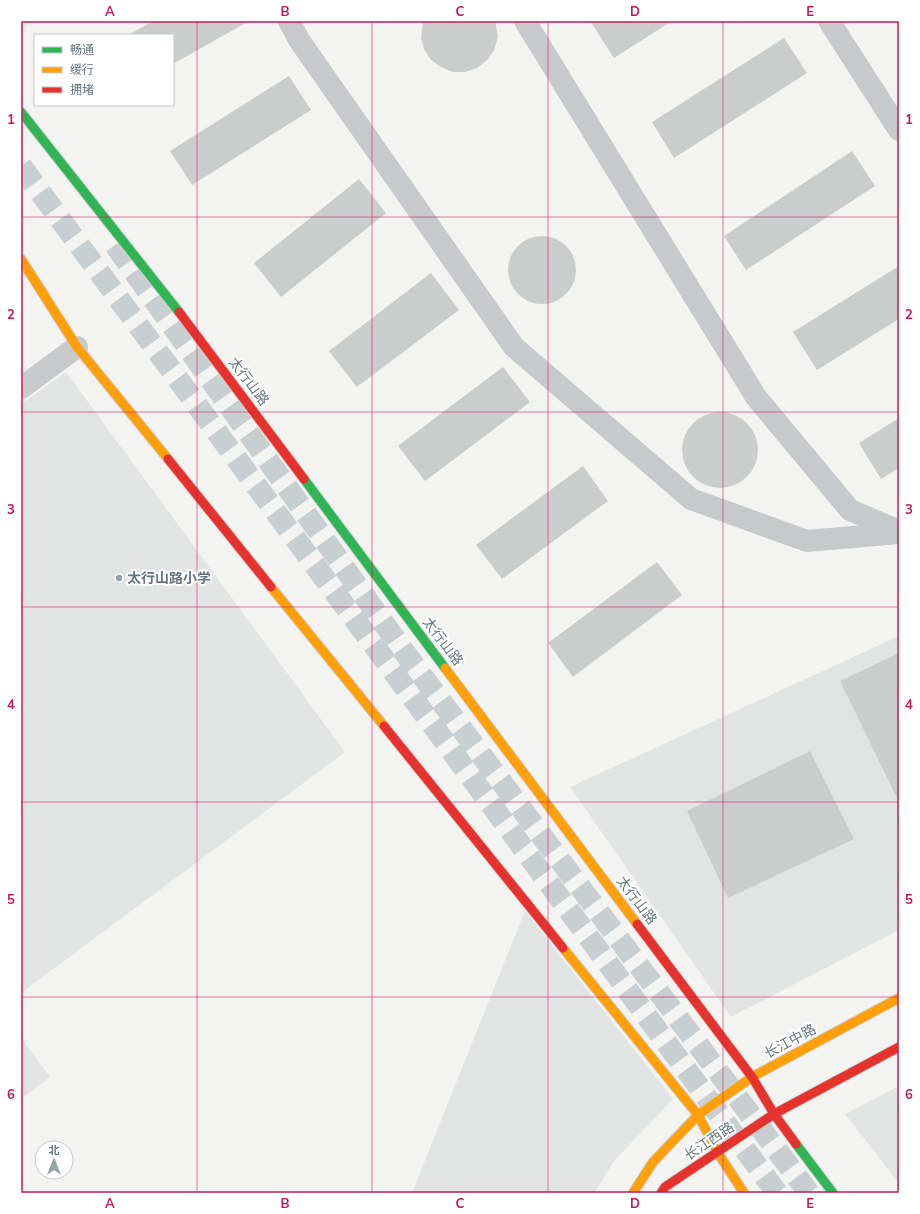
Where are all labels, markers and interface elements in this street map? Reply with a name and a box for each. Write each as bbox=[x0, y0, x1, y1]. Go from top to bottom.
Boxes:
text: A bbox=[105, 3, 115, 19]
text: B bbox=[281, 3, 290, 19]
text: C bbox=[456, 3, 465, 19]
text: D bbox=[630, 3, 640, 19]
text: E bbox=[806, 3, 814, 19]
legend bbox=[34, 34, 174, 106]
text: 畅通 bbox=[70, 42, 94, 57]
text: 缓行 bbox=[70, 62, 94, 77]
text: 拥堵 bbox=[70, 82, 94, 97]
text: 1 bbox=[7, 111, 15, 127]
text: 1 bbox=[905, 111, 913, 127]
text: 2 bbox=[7, 306, 15, 322]
text: 2 bbox=[905, 306, 913, 322]
street label: 太行山路 bbox=[225, 353, 273, 409]
text: 3 bbox=[7, 501, 15, 517]
text: 3 bbox=[905, 501, 913, 517]
place label: 太行山路小学 bbox=[127, 569, 211, 587]
marker: 太行山路小学 bbox=[114, 573, 124, 583]
street label: 太行山路 bbox=[419, 613, 467, 669]
text: 4 bbox=[7, 696, 15, 712]
text: 4 bbox=[905, 696, 913, 712]
street label: 太行山路 bbox=[613, 872, 661, 928]
text: 5 bbox=[7, 891, 15, 907]
text: 5 bbox=[905, 891, 913, 907]
street label: 长江中路 bbox=[761, 1020, 819, 1062]
text: 6 bbox=[7, 1086, 15, 1102]
text: 6 bbox=[905, 1086, 913, 1102]
street label: 长江西路 bbox=[681, 1118, 737, 1164]
north arrow bbox=[34, 1140, 74, 1180]
text: 北 bbox=[49, 1143, 60, 1157]
text: A bbox=[105, 1195, 115, 1211]
text: B bbox=[281, 1195, 290, 1211]
text: C bbox=[456, 1195, 465, 1211]
text: D bbox=[630, 1195, 640, 1211]
text: E bbox=[806, 1195, 814, 1211]

